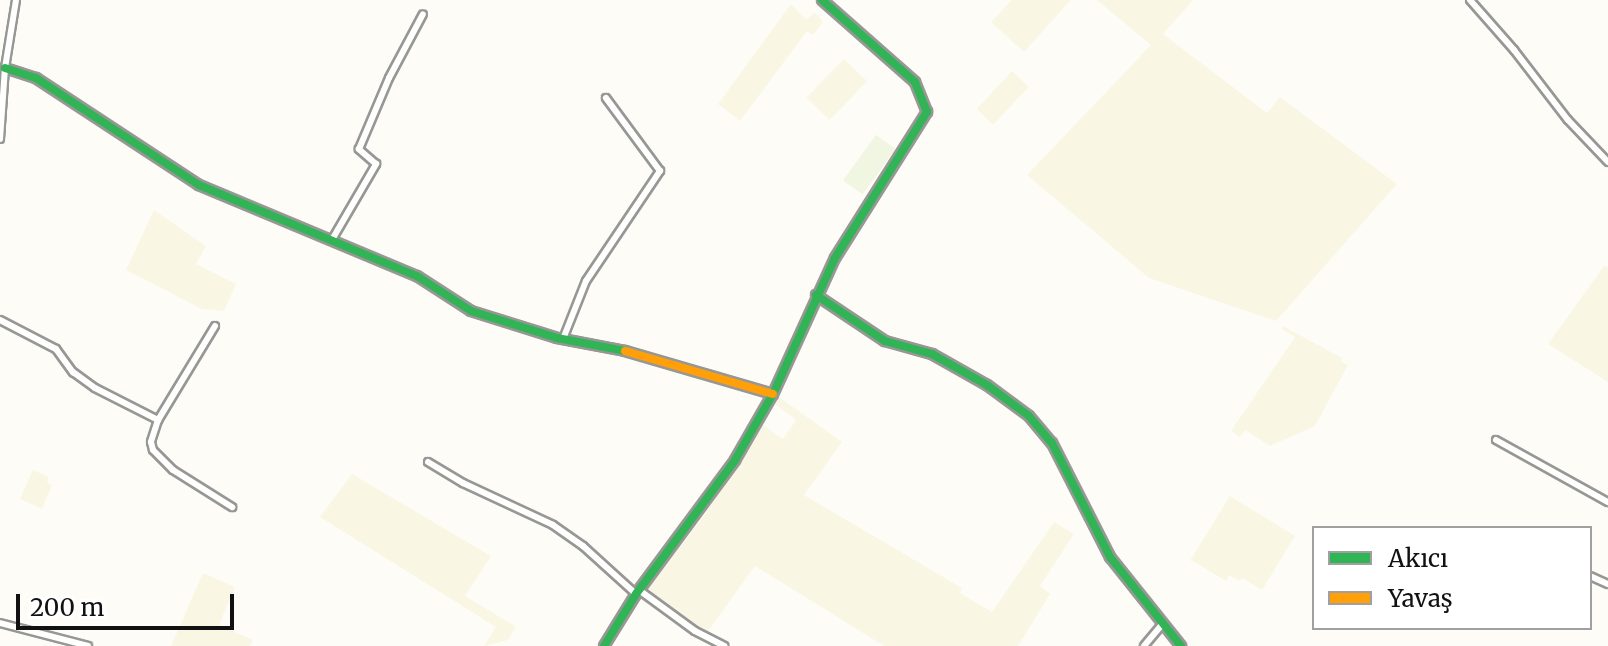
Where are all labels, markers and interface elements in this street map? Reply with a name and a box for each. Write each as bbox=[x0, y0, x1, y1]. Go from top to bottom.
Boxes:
legend bbox=[1312, 526, 1592, 630]
text: Akıcı bbox=[1388, 543, 1448, 574]
scale bar bbox=[20, 578, 238, 628]
text: Yavaş bbox=[1388, 583, 1453, 614]
text: 200 m bbox=[30, 592, 104, 623]

